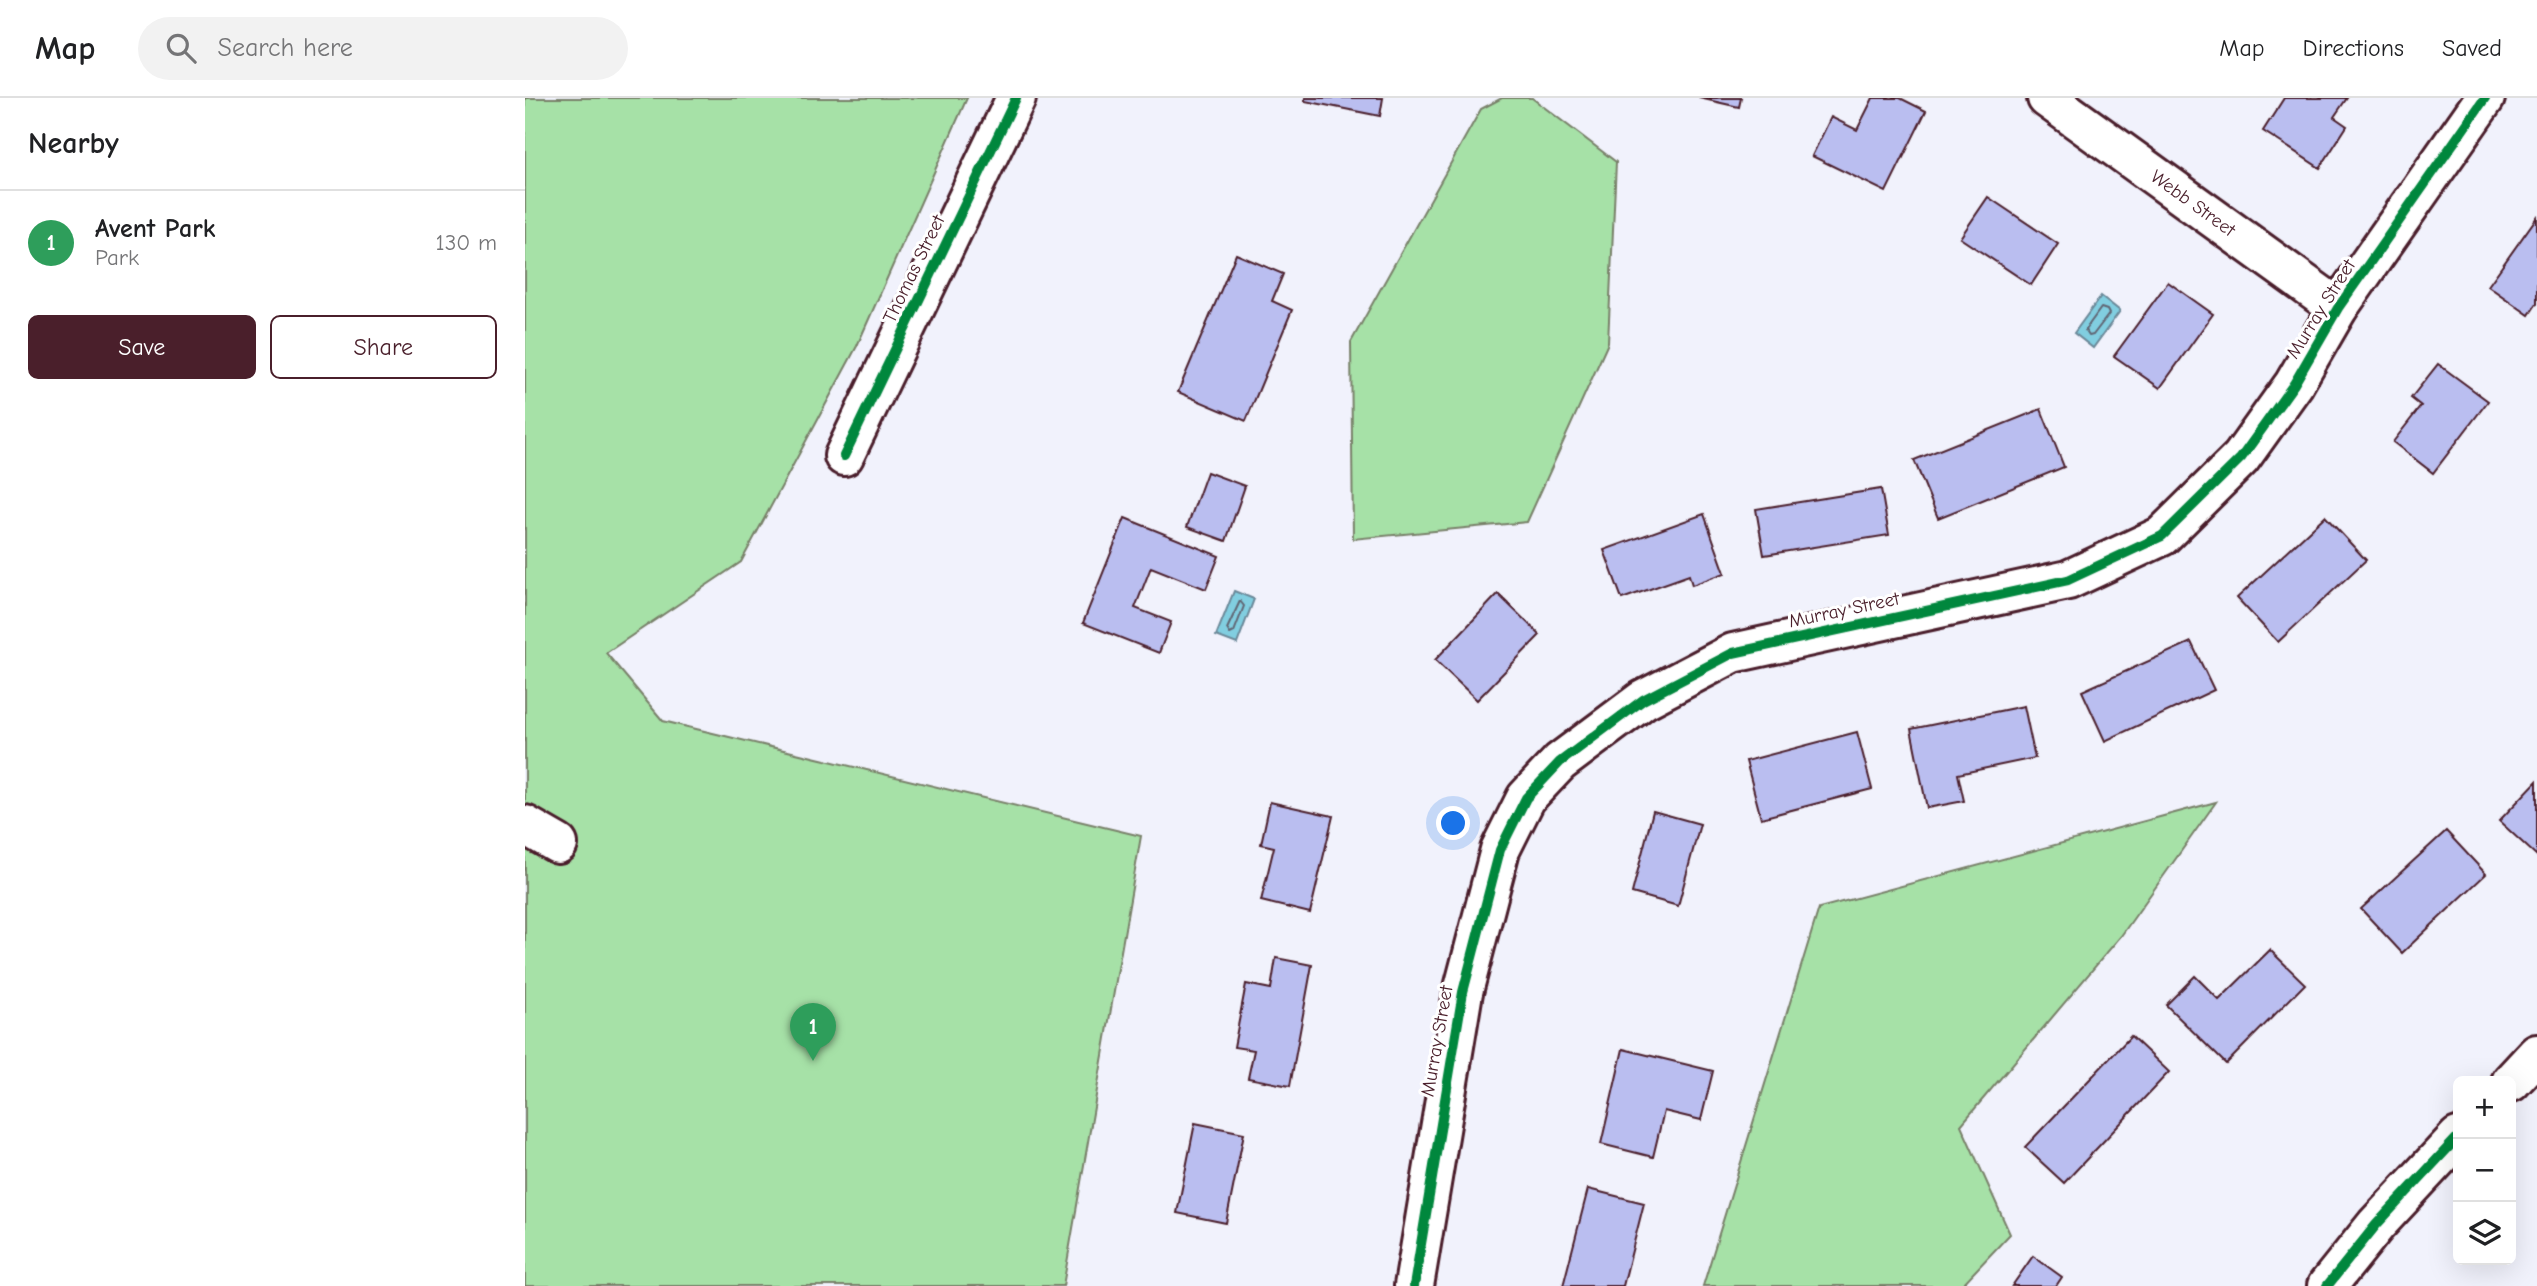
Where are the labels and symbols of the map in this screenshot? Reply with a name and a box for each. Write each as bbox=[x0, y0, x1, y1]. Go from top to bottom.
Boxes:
street label: Webb Street bbox=[2146, 165, 2240, 242]
street label: Thomas Street bbox=[878, 211, 950, 327]
street label: Murray Street bbox=[2282, 255, 2360, 363]
street label: Murray Street bbox=[1787, 587, 1902, 632]
your location bbox=[1436, 806, 1470, 840]
street label: Murray Street bbox=[1416, 983, 1458, 1098]
pin: 1 bbox=[790, 1003, 836, 1061]

